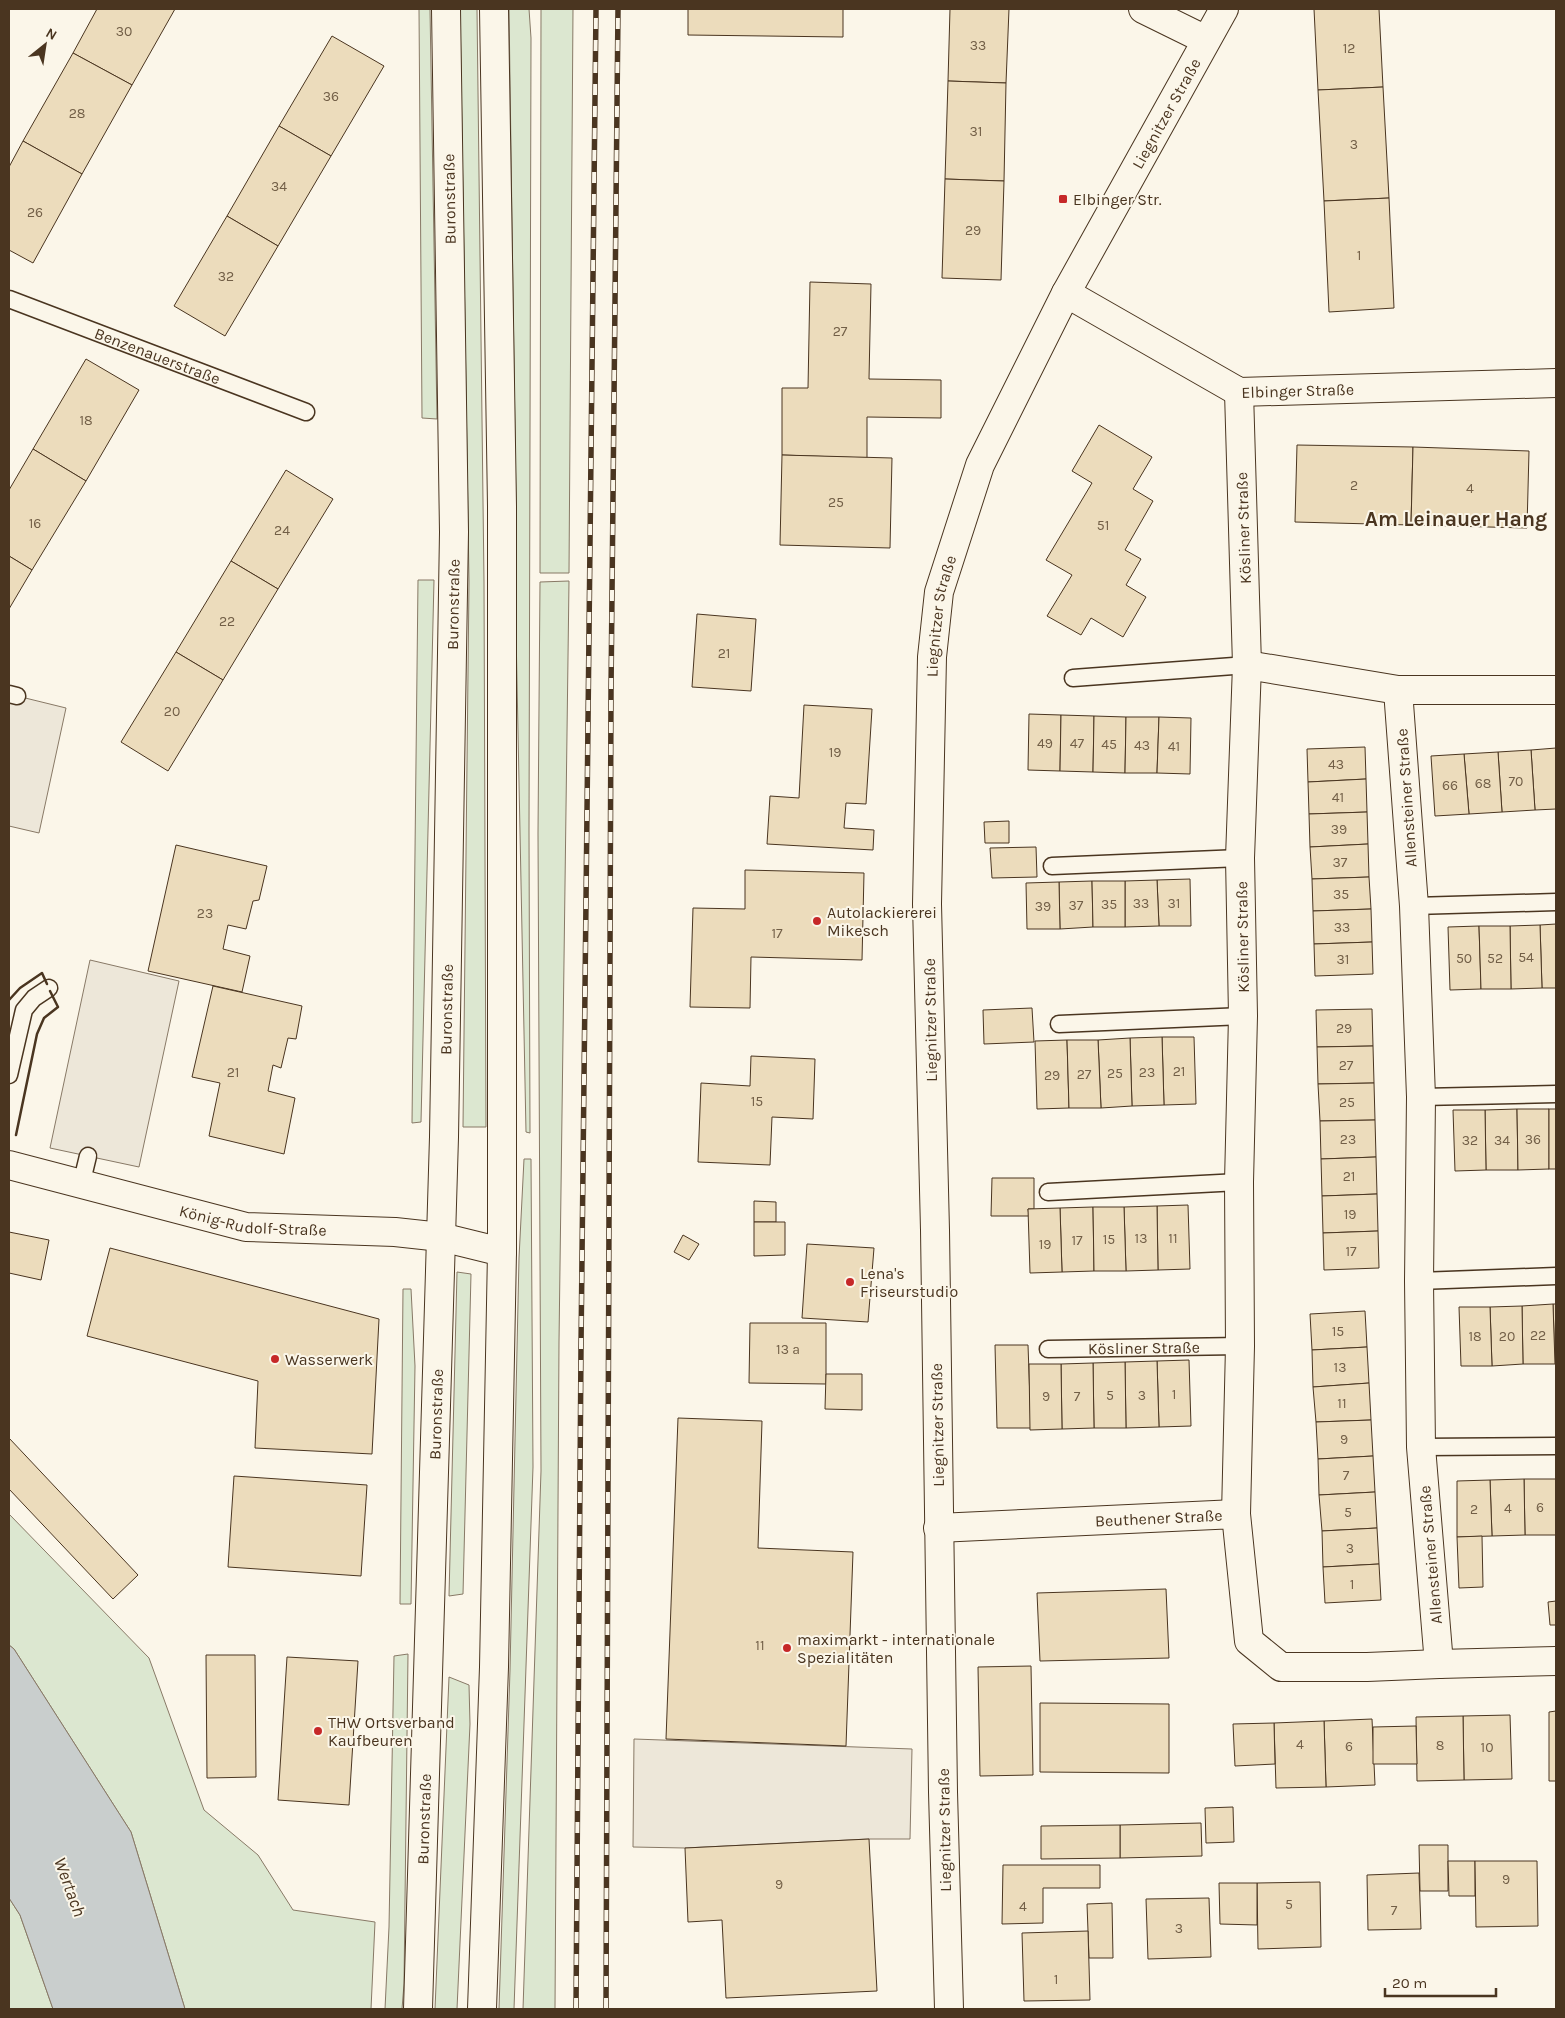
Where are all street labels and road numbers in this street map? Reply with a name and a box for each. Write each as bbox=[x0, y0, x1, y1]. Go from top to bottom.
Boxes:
street label: Liegnitzer Straße bbox=[1128, 55, 1205, 172]
street label: Buronstraße bbox=[439, 153, 460, 245]
street label: Benzenauerstraße bbox=[92, 323, 223, 389]
street label: Elbinger Straße bbox=[1241, 380, 1354, 402]
street label: Kösliner Straße bbox=[1232, 472, 1255, 584]
street label: Liegnitzer Straße bbox=[923, 553, 960, 677]
street label: Buronstraße bbox=[443, 559, 464, 650]
street label: Allensteiner Straße bbox=[1392, 728, 1421, 868]
street label: Kösliner Straße bbox=[1232, 881, 1253, 993]
street label: Liegnitzer Straße bbox=[920, 958, 941, 1082]
street label: Buronstraße bbox=[436, 964, 457, 1055]
street label: König-Rudolf-Straße bbox=[177, 1201, 327, 1240]
street label: Kösliner Straße bbox=[1088, 1338, 1200, 1358]
street label: Liegnitzer Straße bbox=[927, 1363, 948, 1487]
street label: Buronstraße bbox=[425, 1369, 447, 1460]
street label: Allensteiner Straße bbox=[1415, 1485, 1446, 1625]
street label: Beuthener Straße bbox=[1095, 1506, 1223, 1531]
street label: Liegnitzer Straße bbox=[934, 1768, 955, 1892]
street label: Buronstraße bbox=[413, 1773, 435, 1865]

